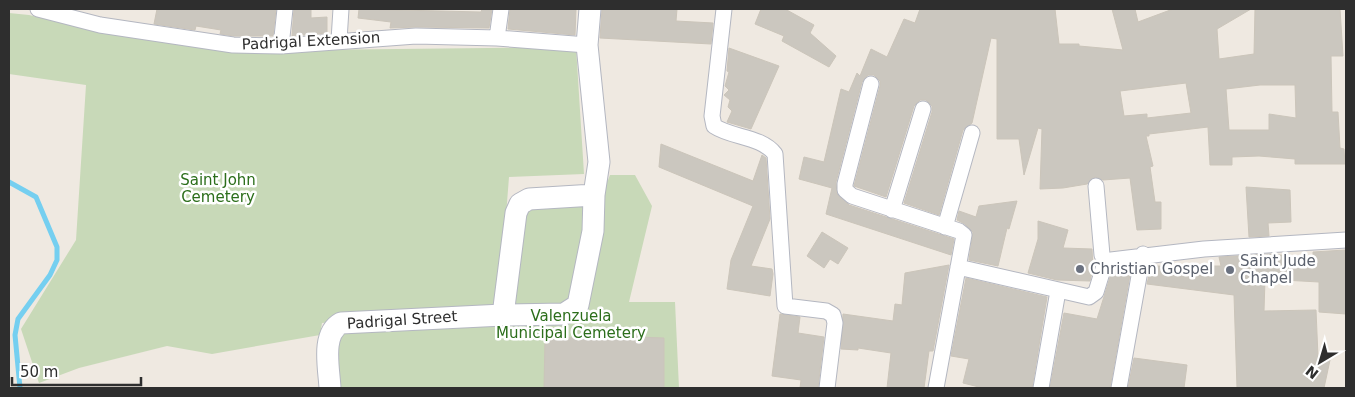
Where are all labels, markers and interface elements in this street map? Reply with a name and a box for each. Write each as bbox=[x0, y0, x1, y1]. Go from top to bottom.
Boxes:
street label: Padrigal Extension bbox=[241, 28, 381, 54]
park label: Saint John Cemetery bbox=[180, 171, 256, 206]
place label: Saint Jude Chapel bbox=[1240, 252, 1316, 287]
place label: Christian Gospel bbox=[1090, 260, 1213, 278]
marker: Christian Gospel bbox=[1074, 263, 1086, 275]
marker: Saint Jude Chapel bbox=[1224, 264, 1236, 276]
street label: Padrigal Street bbox=[346, 307, 458, 333]
park label: Valenzuela Municipal Cemetery bbox=[496, 307, 646, 342]
north arrow bbox=[1295, 337, 1345, 387]
scale bar bbox=[12, 354, 141, 386]
text: N bbox=[1302, 362, 1322, 382]
text: 50 m bbox=[20, 363, 58, 381]

